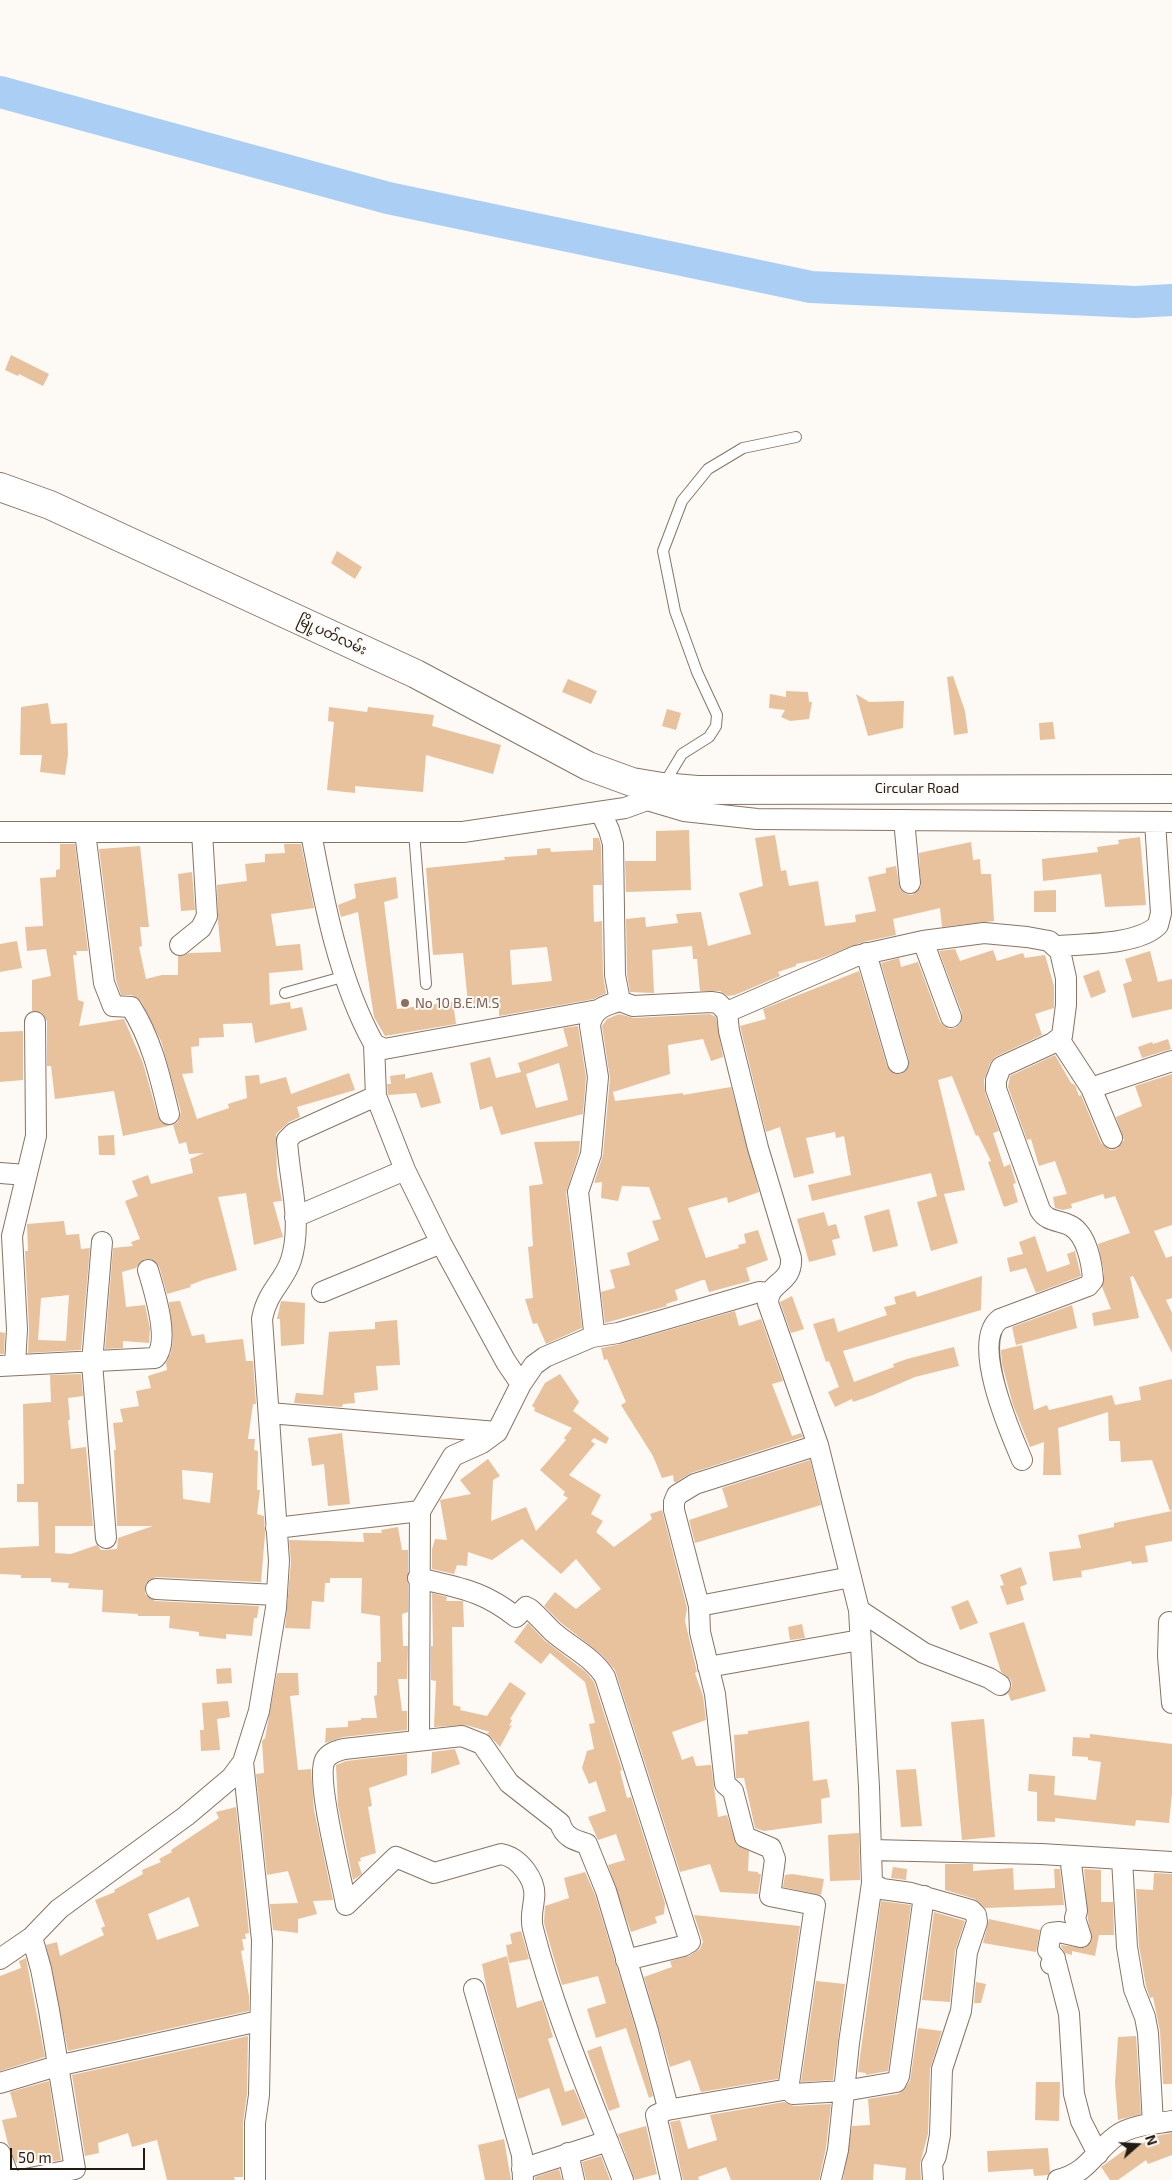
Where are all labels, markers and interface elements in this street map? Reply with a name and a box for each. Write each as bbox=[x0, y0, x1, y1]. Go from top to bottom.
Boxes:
street label: မြို့ပတ်လမ်း bbox=[295, 612, 369, 658]
street label: Circular Road bbox=[875, 780, 959, 796]
place label: No 10 B.E.M.S bbox=[415, 995, 499, 1011]
marker: No 10 B.E.M.S bbox=[399, 997, 411, 1009]
north arrow bbox=[1112, 2120, 1162, 2170]
text: N bbox=[1142, 2132, 1161, 2147]
scale bar bbox=[12, 2138, 148, 2170]
text: 50 m bbox=[18, 2148, 52, 2166]

